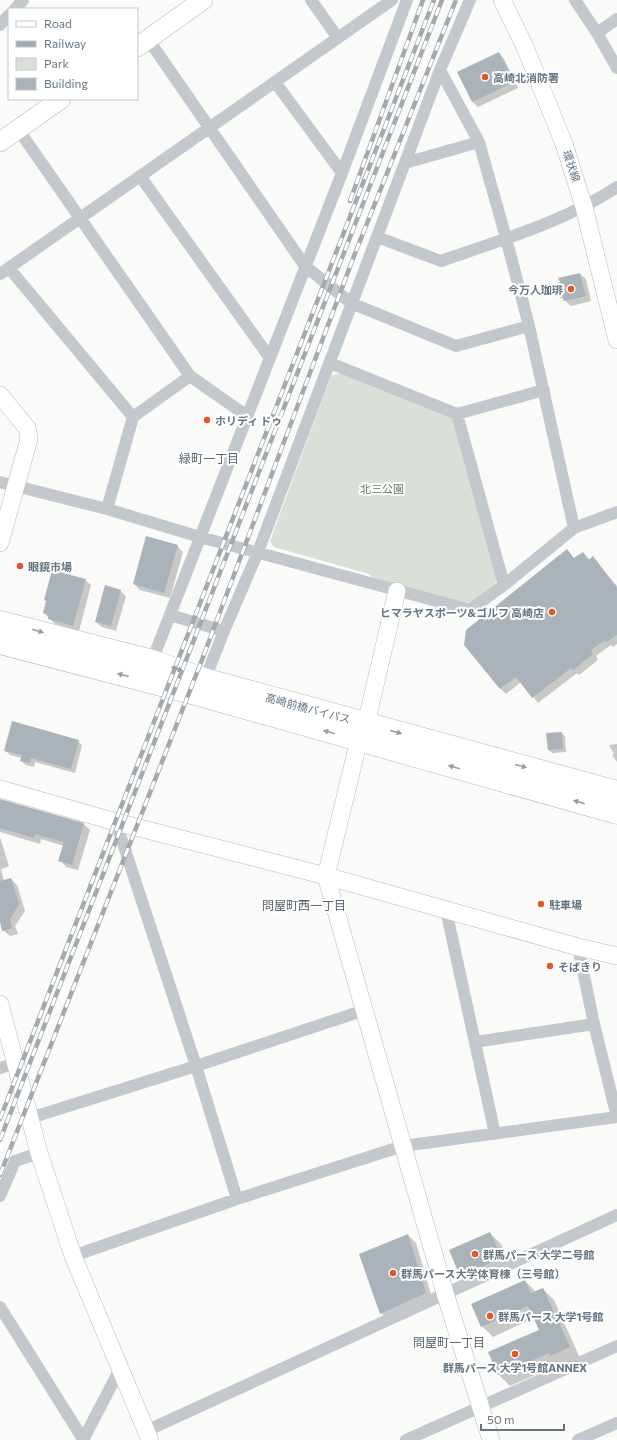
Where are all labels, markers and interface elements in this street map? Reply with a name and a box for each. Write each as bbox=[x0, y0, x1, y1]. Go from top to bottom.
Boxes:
legend bbox=[8, 8, 138, 100]
text: Road bbox=[44, 16, 72, 30]
text: Railway bbox=[44, 36, 86, 50]
text: Park bbox=[44, 56, 70, 70]
place label: 高崎北消防署 bbox=[493, 71, 559, 84]
marker: 高崎北消防署 bbox=[480, 72, 490, 82]
text: Building bbox=[44, 76, 88, 90]
street label: 環状線 bbox=[561, 148, 583, 184]
place label: 今万人珈琲 bbox=[508, 283, 563, 296]
marker: 今万人珈琲 bbox=[566, 284, 576, 294]
place label: ホリディ ドゥ bbox=[215, 414, 282, 427]
marker: ホリディ ドゥ bbox=[202, 415, 212, 425]
district label: 緑町一丁目 bbox=[179, 451, 239, 465]
park label: 北三公園 bbox=[360, 482, 404, 495]
place label: 眼鏡市場 bbox=[28, 560, 72, 573]
marker: 眼鏡市場 bbox=[15, 561, 25, 571]
place label: ヒマラヤスポーツ&ゴルフ 高崎店 bbox=[380, 606, 544, 619]
marker: ヒマラヤスポーツ&ゴルフ 高崎店 bbox=[547, 607, 557, 617]
one-way arrow bbox=[32, 629, 44, 635]
one-way arrow bbox=[171, 667, 183, 673]
one-way arrow bbox=[117, 672, 129, 678]
street label: 高崎前橋バイパス bbox=[264, 690, 352, 726]
one-way arrow bbox=[323, 729, 335, 735]
one-way arrow bbox=[390, 729, 402, 735]
one-way arrow bbox=[515, 763, 527, 769]
one-way arrow bbox=[448, 764, 460, 770]
one-way arrow bbox=[573, 799, 585, 805]
district label: 問屋町西一丁目 bbox=[262, 898, 346, 912]
place label: 駐車場 bbox=[549, 898, 582, 911]
marker: 駐車場 bbox=[536, 899, 546, 909]
place label: そばきり bbox=[558, 960, 602, 973]
marker: そばきり bbox=[545, 961, 555, 971]
place label: 群馬パース 大学二号館 bbox=[483, 1248, 595, 1261]
marker: 群馬パース 大学二号館 bbox=[470, 1249, 480, 1259]
place label: 群馬パース大学体育棟（三号館） bbox=[401, 1267, 565, 1280]
marker: 群馬パース大学体育棟（三号館） bbox=[388, 1268, 398, 1278]
place label: 群馬パース 大学1号館 bbox=[498, 1310, 604, 1323]
marker: 群馬パース 大学1号館 bbox=[485, 1311, 495, 1321]
district label: 問屋町一丁目 bbox=[413, 1335, 485, 1349]
marker: 群馬パース 大学1号館ANNEX bbox=[510, 1349, 520, 1359]
place label: 群馬パース 大学1号館ANNEX bbox=[443, 1361, 587, 1374]
scale bar bbox=[481, 1406, 564, 1432]
text: 50 m bbox=[487, 1412, 515, 1426]

